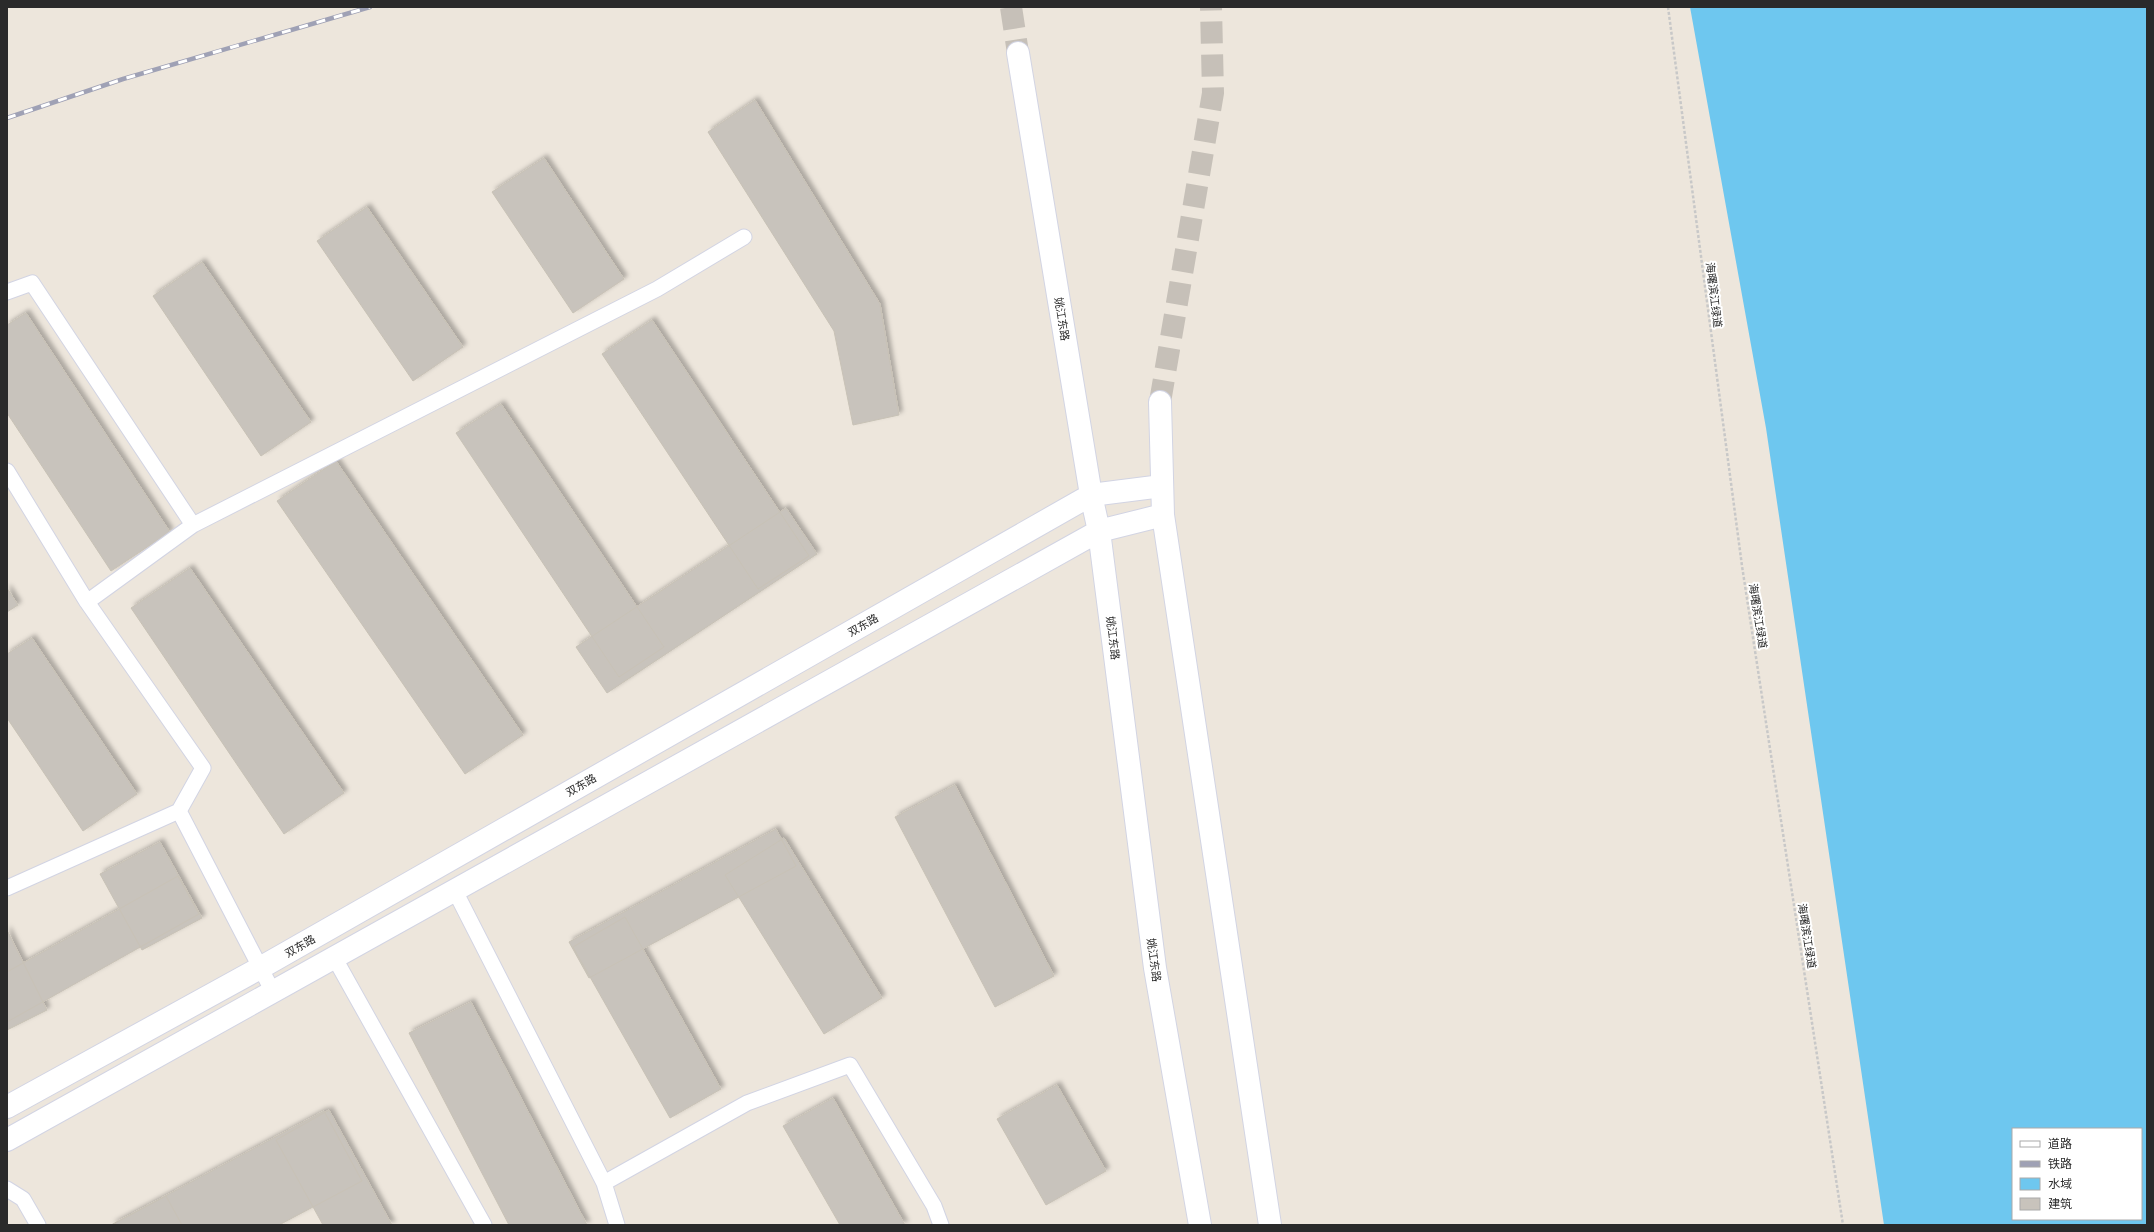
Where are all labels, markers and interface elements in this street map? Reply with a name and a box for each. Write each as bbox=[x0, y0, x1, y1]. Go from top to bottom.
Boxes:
street label: 海曙滨江绿道 bbox=[1702, 261, 1726, 329]
street label: 姚江东路 bbox=[1051, 296, 1073, 342]
street label: 海曙滨江绿道 bbox=[1745, 582, 1771, 650]
street label: 双东路 bbox=[845, 610, 881, 640]
street label: 姚江东路 bbox=[1102, 615, 1124, 661]
street label: 双东路 bbox=[563, 770, 599, 800]
street label: 海曙滨江绿道 bbox=[1794, 902, 1820, 970]
street label: 双东路 bbox=[282, 931, 318, 961]
street label: 姚江东路 bbox=[1143, 937, 1165, 983]
legend bbox=[2012, 1128, 2142, 1220]
text: 道路 bbox=[2048, 1135, 2072, 1153]
text: 铁路 bbox=[2048, 1155, 2072, 1173]
text: 水域 bbox=[2048, 1175, 2072, 1193]
text: 建筑 bbox=[2048, 1195, 2072, 1213]

